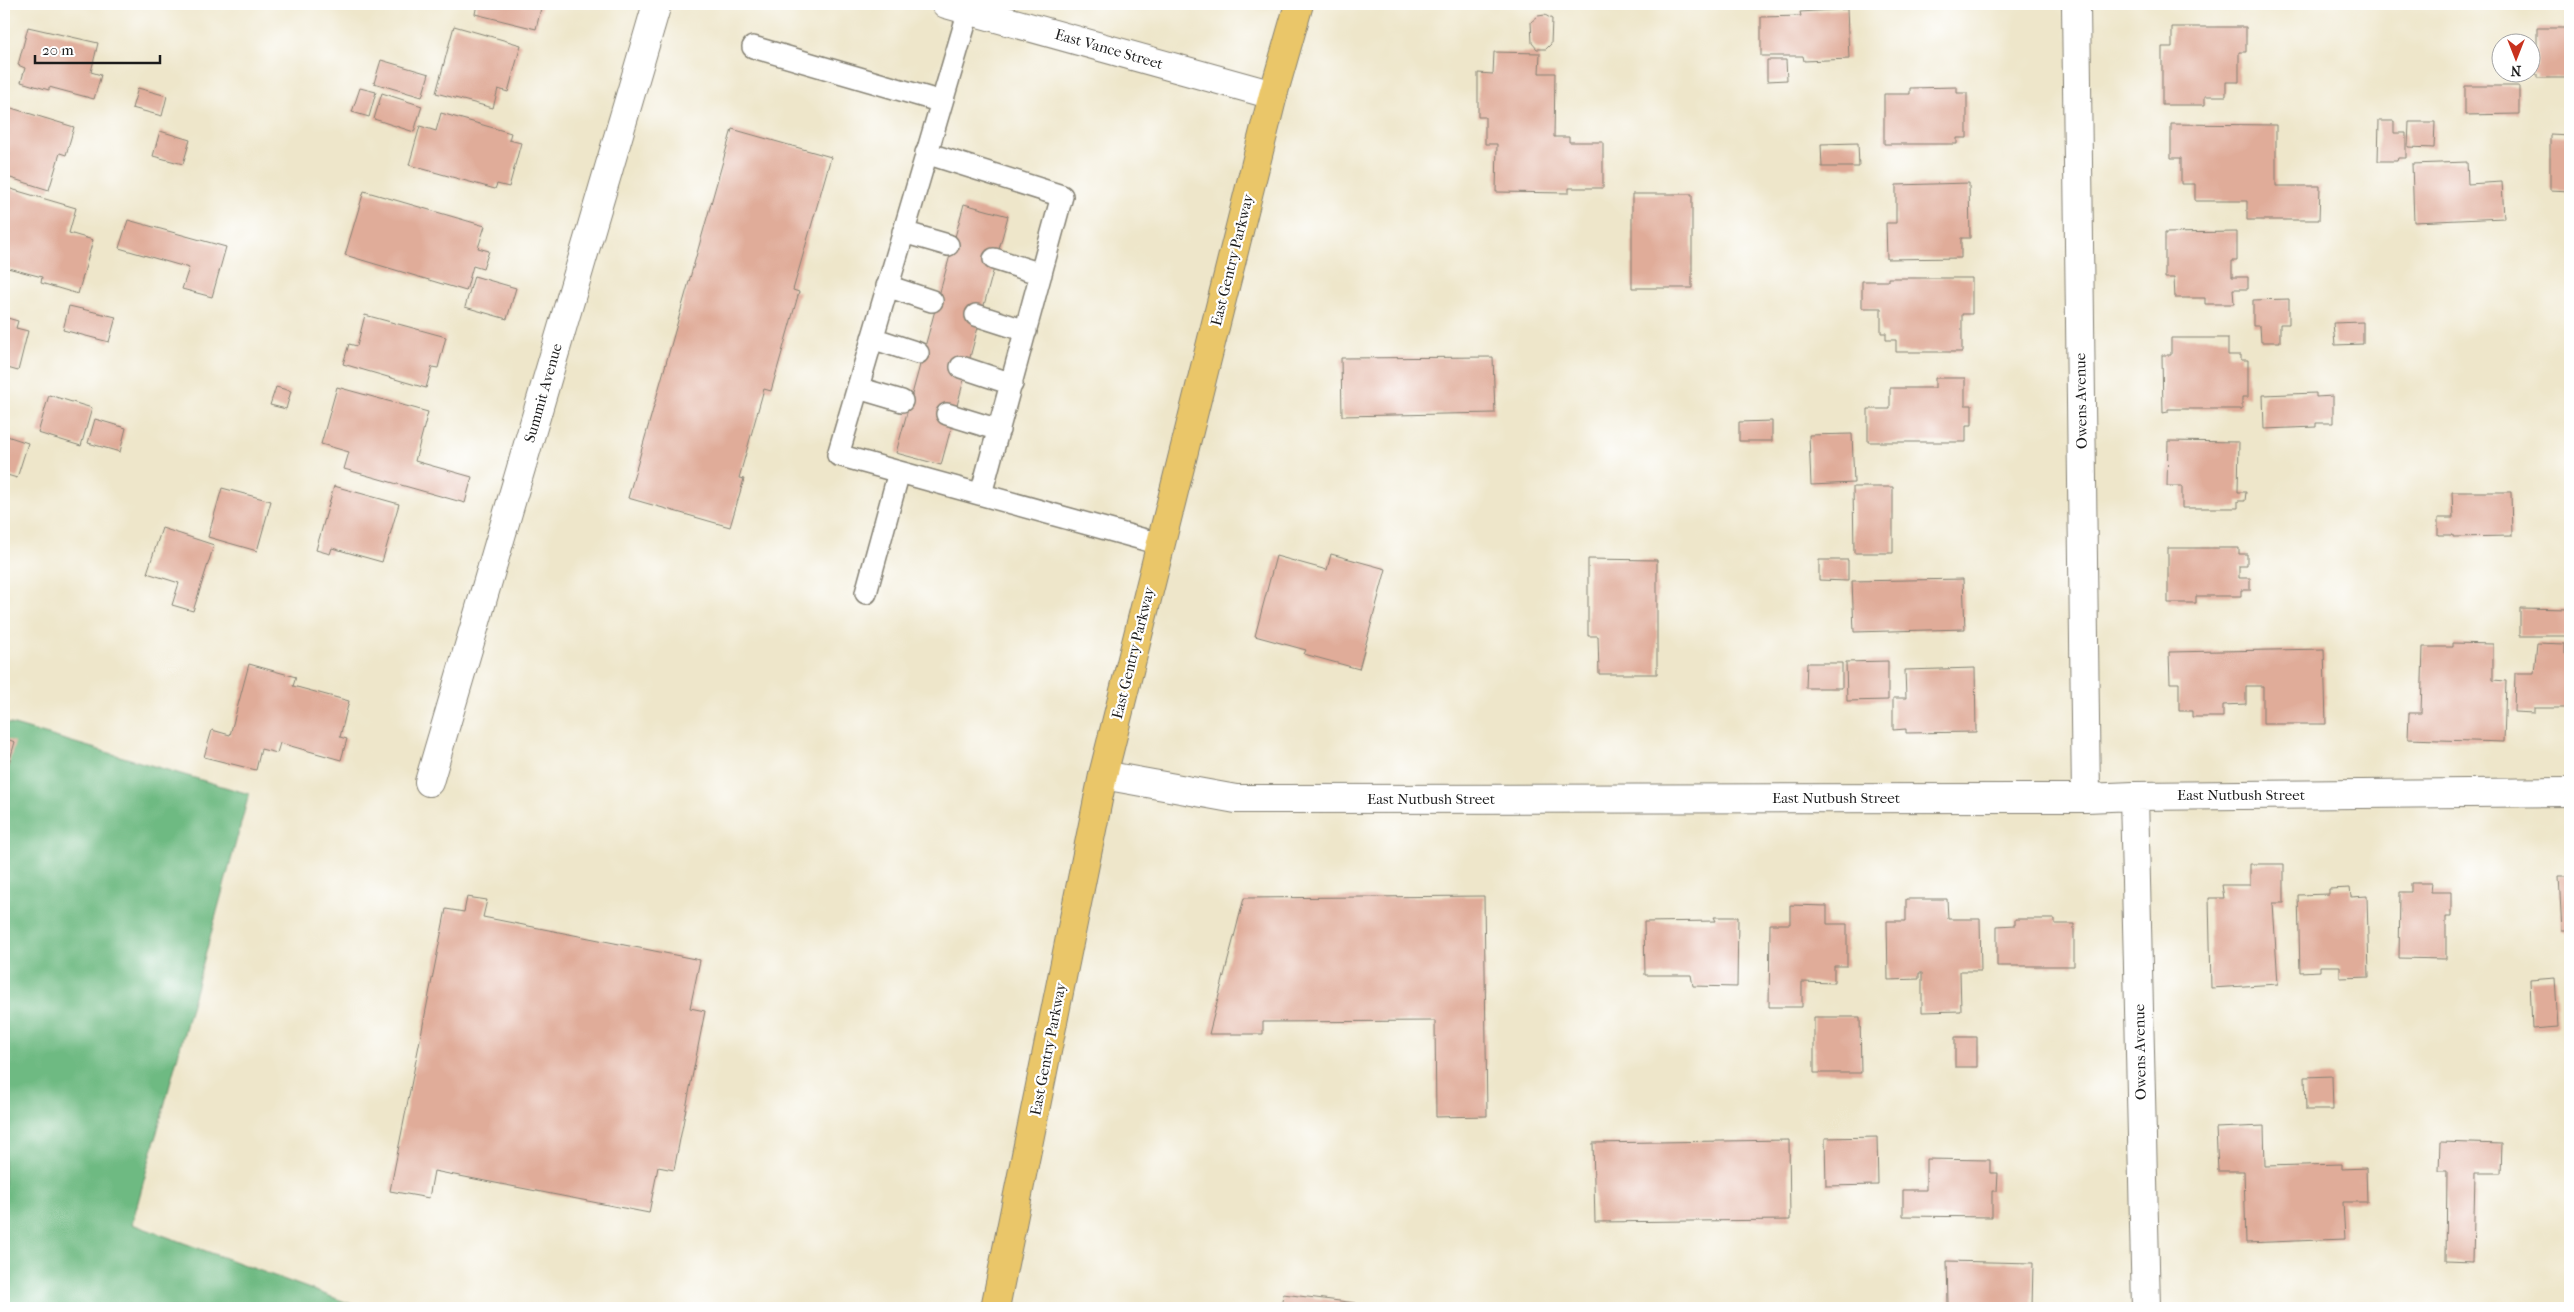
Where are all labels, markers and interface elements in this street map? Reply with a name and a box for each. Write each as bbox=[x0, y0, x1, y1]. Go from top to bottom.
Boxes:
street label: East Vance Street bbox=[1053, 25, 1166, 73]
scale bar bbox=[35, 32, 160, 64]
north arrow bbox=[2492, 32, 2542, 82]
text: 20 m bbox=[42, 41, 74, 59]
text: N bbox=[2510, 62, 2521, 79]
street label: East Gentry Parkway bbox=[1207, 191, 1257, 328]
street label: Summit Avenue bbox=[520, 341, 566, 445]
street label: Owens Avenue bbox=[2071, 352, 2091, 449]
street label: East Gentry Parkway bbox=[1108, 584, 1158, 721]
street label: East Nutbush Street bbox=[2177, 786, 2306, 804]
street label: East Nutbush Street bbox=[1772, 789, 1901, 807]
street label: East Nutbush Street bbox=[1367, 790, 1496, 808]
street label: East Gentry Parkway bbox=[1026, 980, 1070, 1117]
street label: Owens Avenue bbox=[2130, 1003, 2150, 1100]

